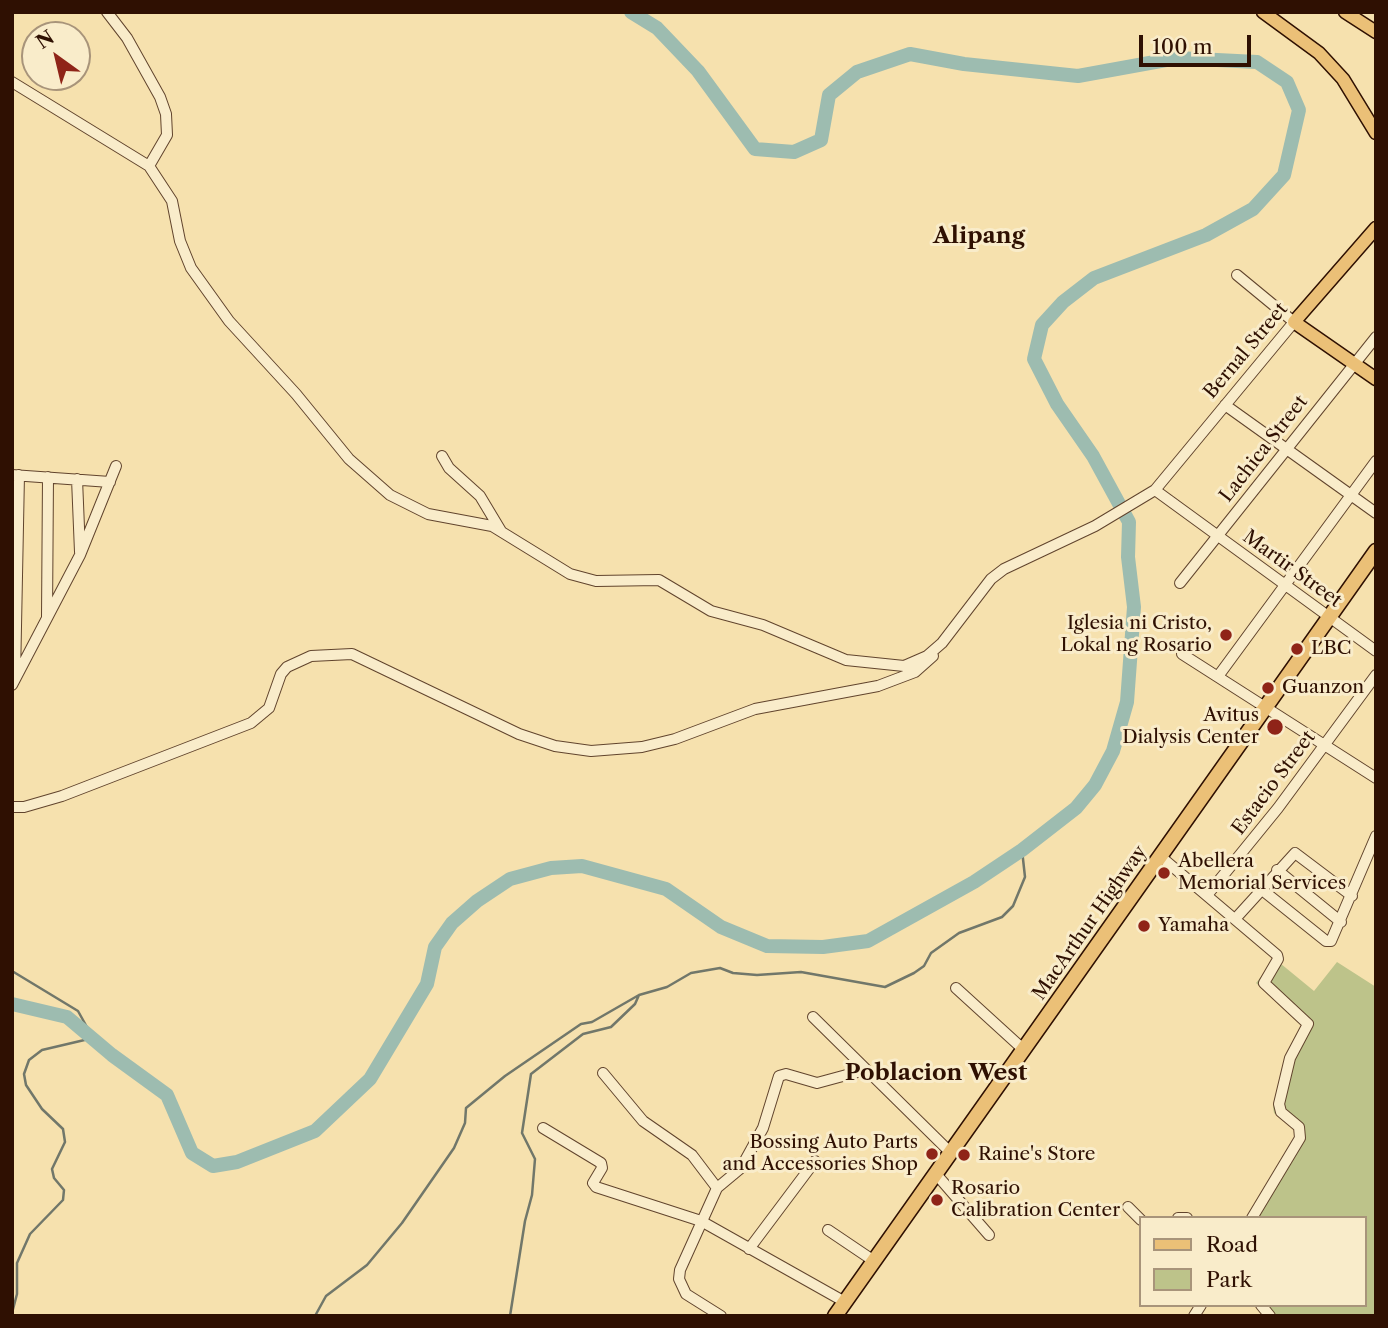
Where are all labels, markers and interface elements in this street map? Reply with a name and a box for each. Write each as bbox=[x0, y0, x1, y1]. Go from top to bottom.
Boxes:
north arrow bbox=[21, 21, 91, 91]
scale bar bbox=[1143, 21, 1255, 65]
text: N bbox=[32, 26, 58, 54]
text: 100 m bbox=[1152, 34, 1213, 59]
district label: Alipang bbox=[933, 222, 1025, 250]
street label: Bernal Street bbox=[1199, 298, 1293, 404]
street label: Lachica Street bbox=[1215, 391, 1313, 507]
street label: Martir Street bbox=[1238, 526, 1346, 612]
place label: Iglesia ni Cristo, Lokal ng Rosario bbox=[1060, 613, 1212, 657]
marker: Iglesia ni Cristo, Lokal ng Rosario bbox=[1218, 627, 1234, 643]
place label: LBC bbox=[1311, 638, 1351, 660]
marker: LBC bbox=[1289, 641, 1305, 657]
place label: Guanzon bbox=[1282, 677, 1364, 699]
marker: Guanzon bbox=[1260, 680, 1276, 696]
place label: Avitus Dialysis Center bbox=[1122, 705, 1259, 749]
marker: Avitus Dialysis Center bbox=[1265, 717, 1285, 737]
street label: Estacio Street bbox=[1227, 726, 1321, 840]
street label: MacArthur Highway bbox=[1028, 841, 1152, 1005]
place label: Abellera Memorial Services bbox=[1178, 851, 1346, 895]
marker: Abellera Memorial Services bbox=[1156, 865, 1172, 881]
place label: Yamaha bbox=[1158, 915, 1229, 937]
marker: Yamaha bbox=[1136, 918, 1152, 934]
district label: Poblacion West bbox=[845, 1059, 1027, 1087]
place label: Bossing Auto Parts and Accessories Shop bbox=[722, 1132, 918, 1176]
place label: Raine's Store bbox=[978, 1144, 1095, 1166]
marker: Bossing Auto Parts and Accessories Shop bbox=[924, 1146, 940, 1162]
marker: Raine's Store bbox=[956, 1147, 972, 1163]
place label: Rosario Calibration Center bbox=[951, 1178, 1120, 1222]
marker: Rosario Calibration Center bbox=[929, 1192, 945, 1208]
legend bbox=[1140, 1216, 1367, 1307]
text: Road bbox=[1206, 1232, 1258, 1257]
text: Park bbox=[1206, 1267, 1252, 1292]

